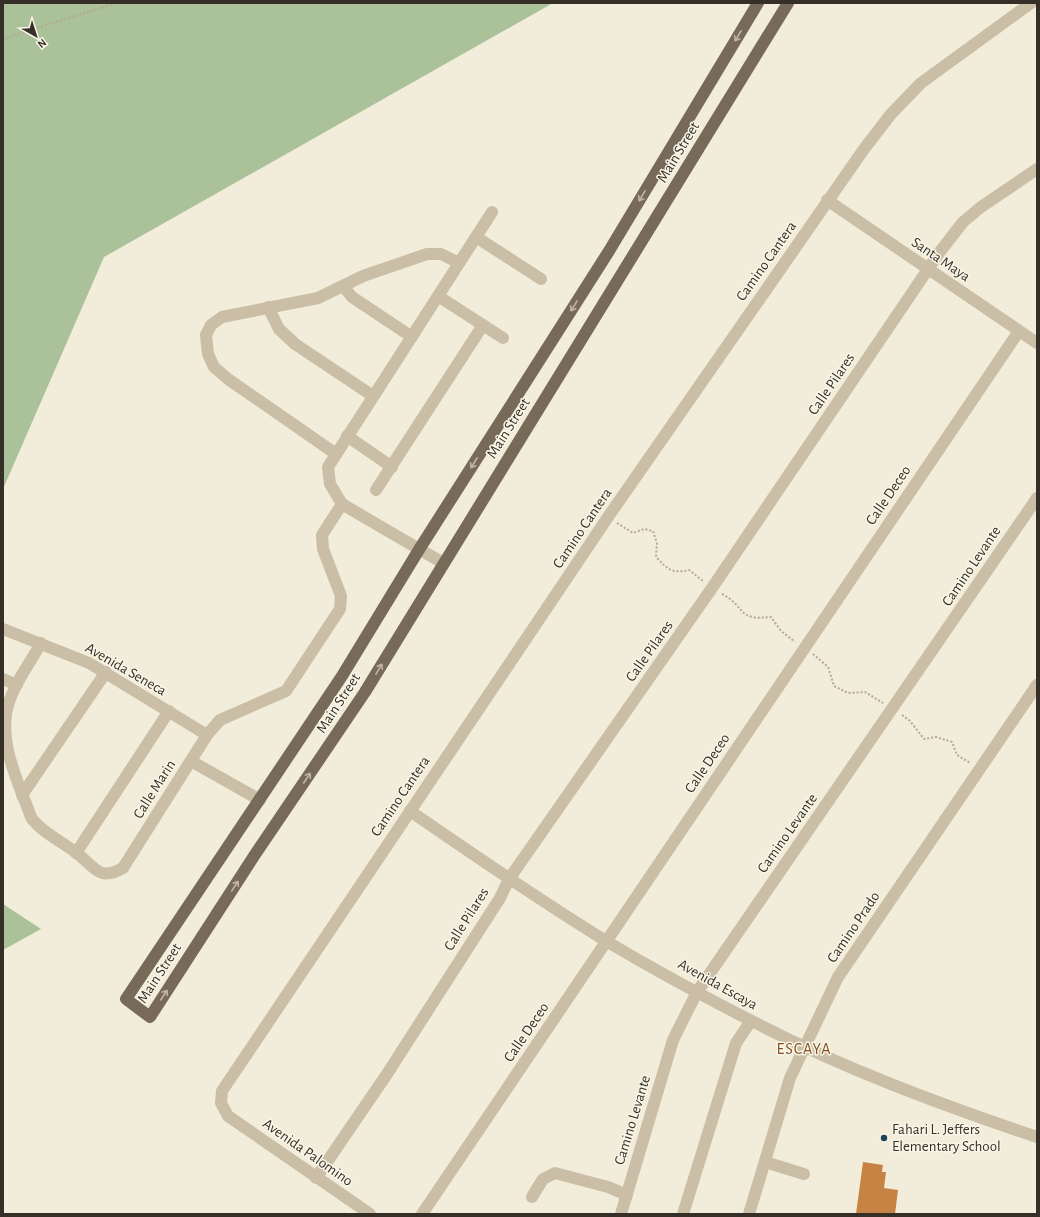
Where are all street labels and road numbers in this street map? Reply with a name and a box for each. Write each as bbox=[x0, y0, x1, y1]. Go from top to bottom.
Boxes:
street label: Main Street bbox=[655, 119, 702, 185]
street label: Camino Cantera bbox=[734, 219, 799, 304]
street label: Santa Maya bbox=[909, 234, 973, 284]
street label: Calle Pilares bbox=[805, 351, 857, 418]
street label: Main Street bbox=[484, 395, 533, 461]
street label: Calle Deceo bbox=[863, 463, 914, 528]
street label: Camino Cantera bbox=[550, 485, 615, 571]
street label: Camino Levante bbox=[939, 524, 1004, 609]
street label: Calle Pilares bbox=[623, 618, 676, 685]
street label: Avenida Seneca bbox=[83, 640, 169, 699]
street label: Main Street bbox=[314, 671, 363, 736]
street label: Calle Deceo bbox=[682, 731, 733, 796]
street label: Camino Cantera bbox=[368, 753, 433, 839]
street label: Calle Marin bbox=[131, 757, 178, 821]
street label: Camino Levante bbox=[755, 791, 820, 876]
street label: Calle Pilares bbox=[441, 885, 492, 953]
street label: Camino Prado bbox=[824, 889, 883, 966]
street label: Main Street bbox=[135, 941, 184, 1006]
street label: Avenida Escaya bbox=[676, 956, 760, 1012]
street label: Calle Deceo bbox=[501, 1000, 552, 1065]
street label: Camino Levante bbox=[612, 1073, 653, 1167]
street label: Avenida Palomino bbox=[260, 1116, 355, 1189]

